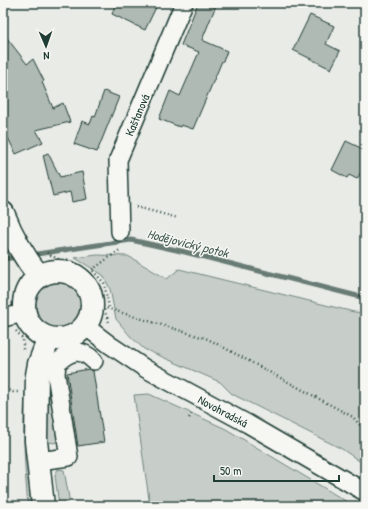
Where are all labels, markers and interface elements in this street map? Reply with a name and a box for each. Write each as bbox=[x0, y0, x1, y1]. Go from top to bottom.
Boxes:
north arrow bbox=[26, 26, 66, 66]
text: N bbox=[43, 49, 50, 63]
street label: Kaštanová bbox=[121, 91, 154, 139]
water label: Hodějovický potok bbox=[145, 224, 232, 263]
street label: Novohradská bbox=[195, 391, 251, 431]
scale bar bbox=[214, 457, 339, 483]
text: 50 m bbox=[220, 462, 241, 479]

